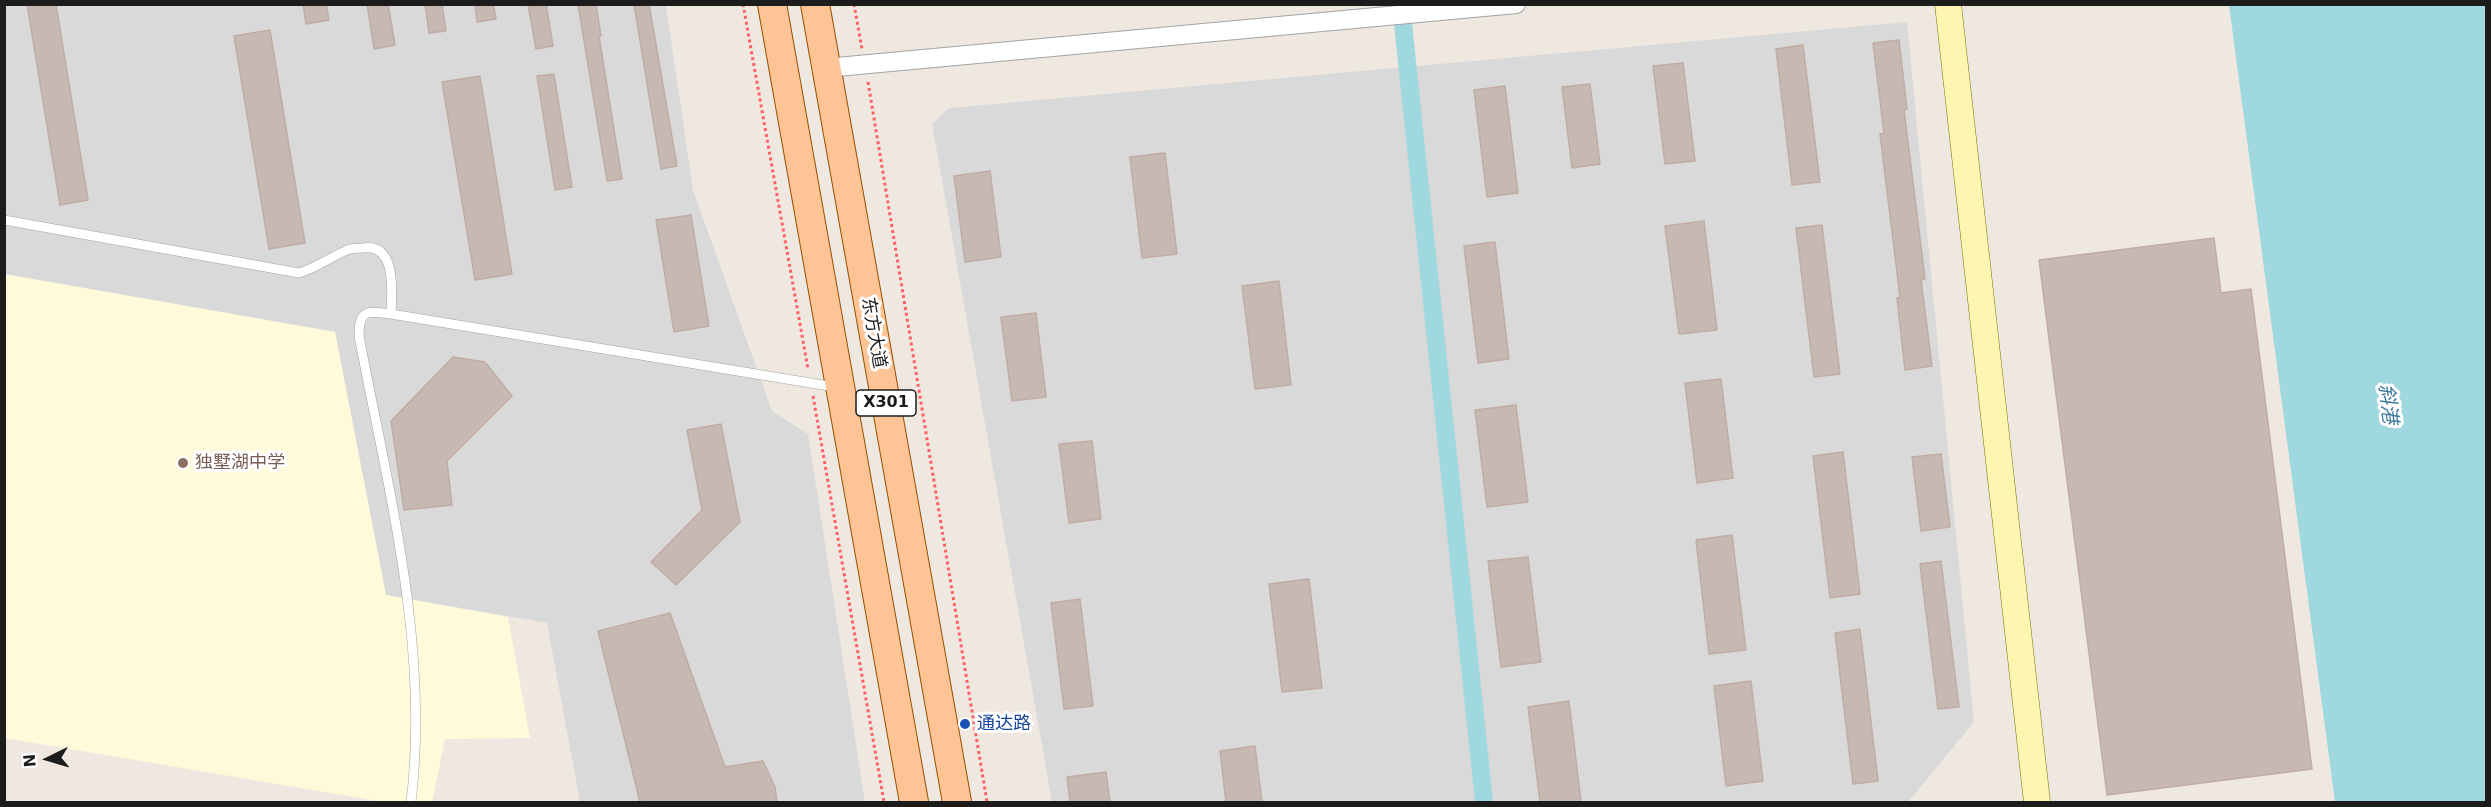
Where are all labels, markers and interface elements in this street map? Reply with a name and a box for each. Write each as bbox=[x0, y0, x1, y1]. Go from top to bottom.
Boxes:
street label: 东方大道 bbox=[856, 296, 890, 370]
water label: 斜港 bbox=[2373, 383, 2401, 425]
road number: X301 bbox=[856, 390, 916, 416]
place label: 独墅湖中学 bbox=[195, 452, 285, 474]
marker: 独墅湖中学 bbox=[176, 456, 190, 470]
place label: 通达路 bbox=[977, 713, 1031, 735]
marker: 通达路 bbox=[958, 717, 972, 731]
north arrow bbox=[18, 729, 78, 789]
text: N bbox=[20, 753, 40, 768]

